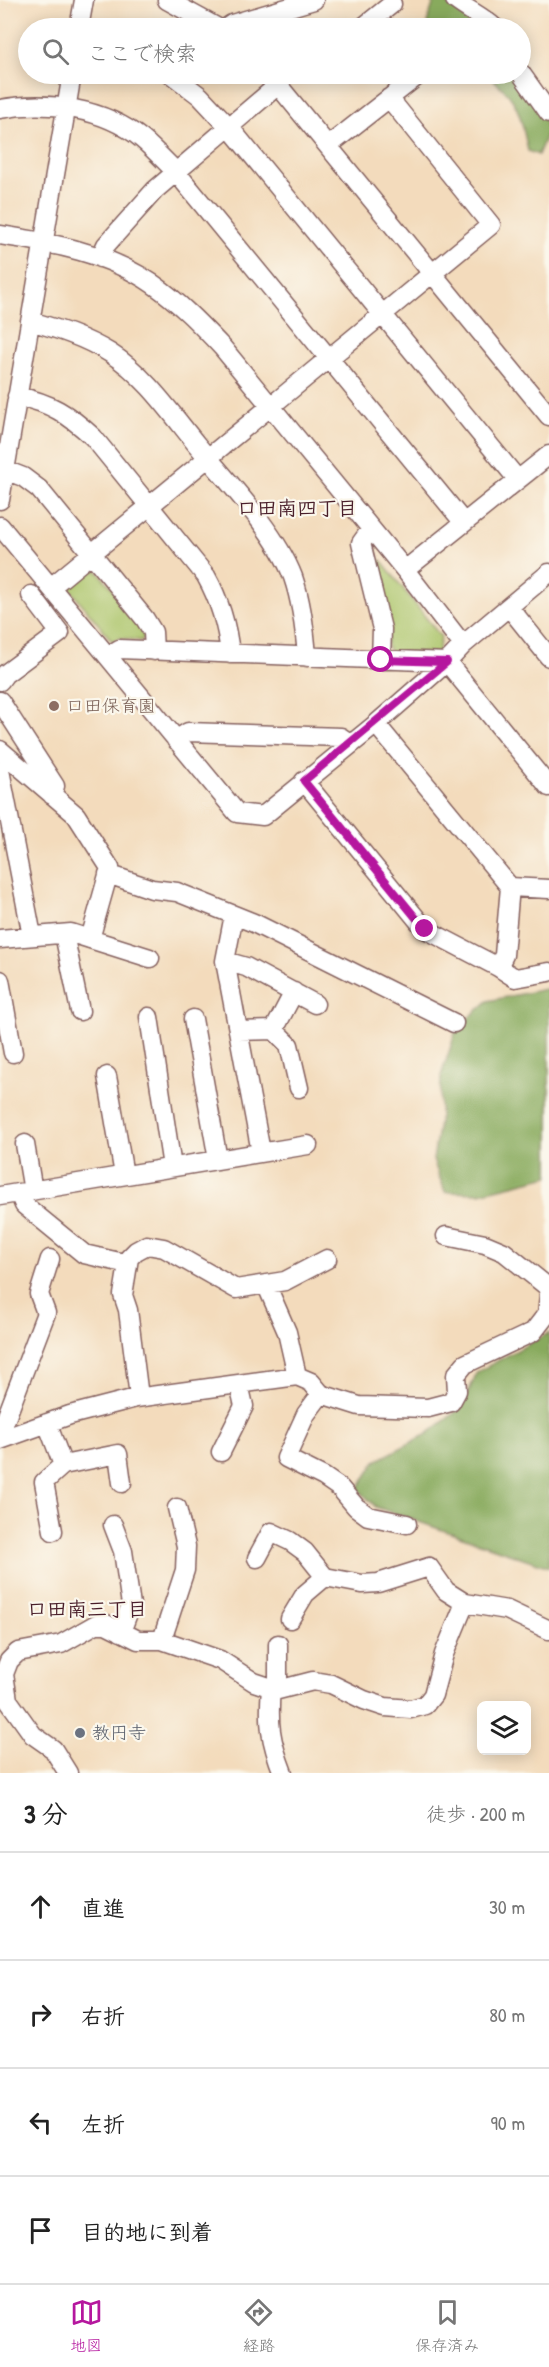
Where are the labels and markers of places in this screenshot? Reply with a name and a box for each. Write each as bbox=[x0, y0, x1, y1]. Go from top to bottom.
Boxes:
place label: 口田保育園 bbox=[66, 693, 156, 718]
marker: 口田保育園 bbox=[47, 699, 61, 713]
place label: 教円寺 bbox=[92, 1720, 146, 1745]
marker: 教円寺 bbox=[73, 1726, 87, 1740]

